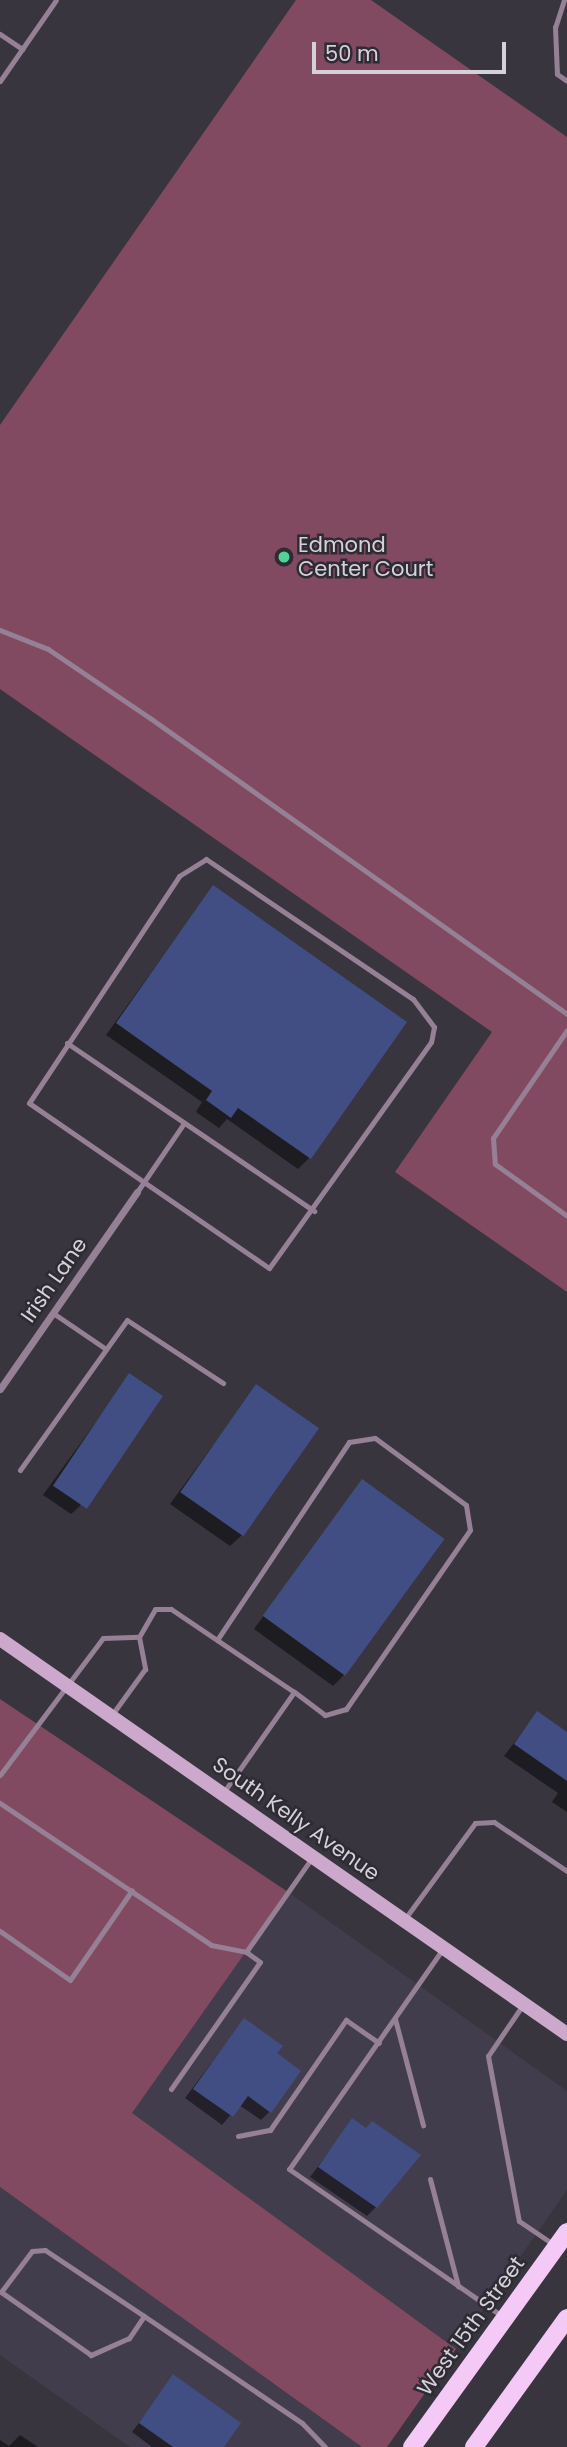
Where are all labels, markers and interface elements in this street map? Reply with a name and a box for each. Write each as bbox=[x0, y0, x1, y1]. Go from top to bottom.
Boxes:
scale bar bbox=[315, 28, 509, 72]
text: 50 m bbox=[325, 39, 379, 68]
place label: Edmond Center Court bbox=[298, 532, 433, 582]
marker: Edmond Center Court bbox=[276, 549, 292, 565]
street label: Irish Lane bbox=[16, 1233, 92, 1327]
street label: South Kelly Avenue bbox=[208, 1752, 384, 1886]
street label: West 15th Street bbox=[412, 2252, 530, 2400]

